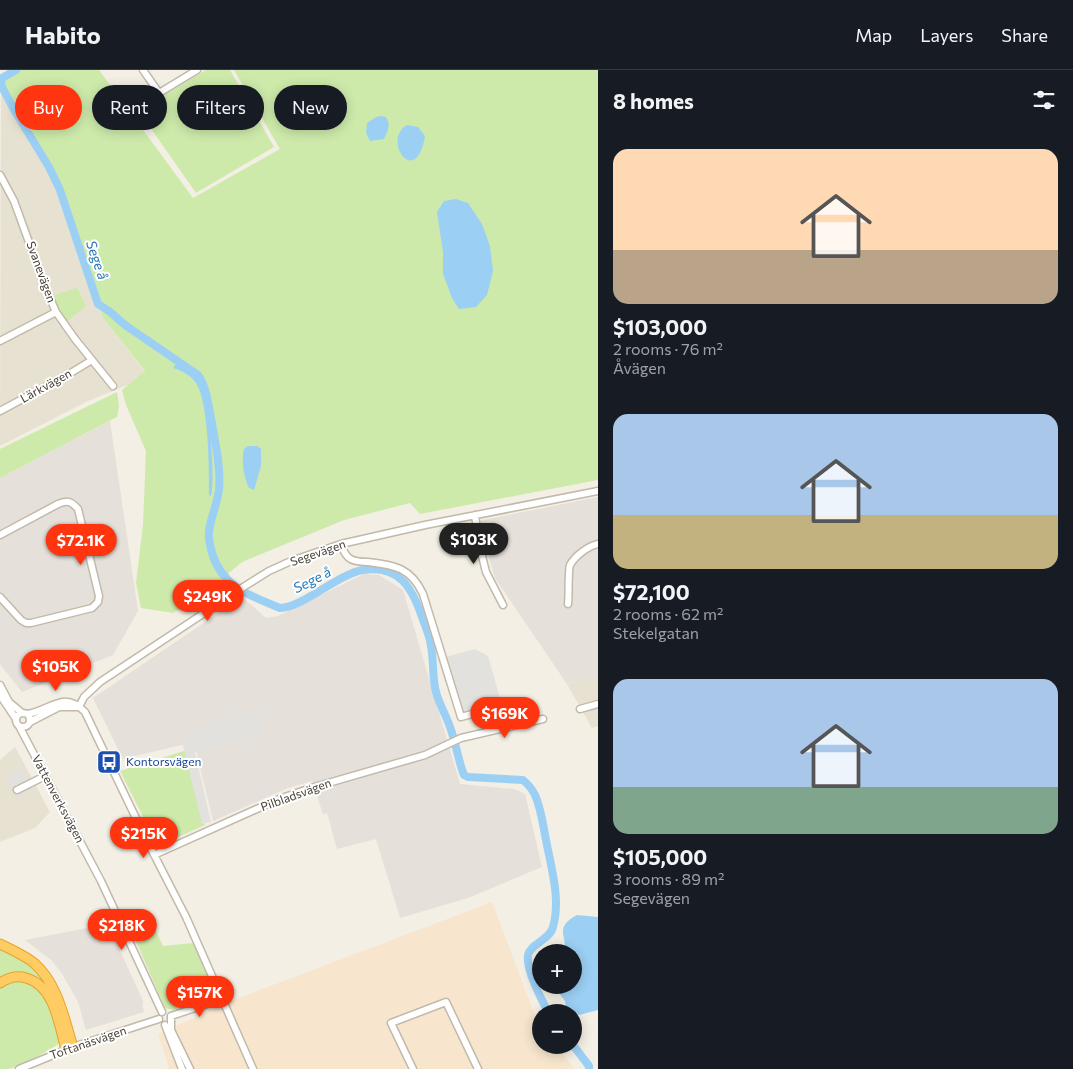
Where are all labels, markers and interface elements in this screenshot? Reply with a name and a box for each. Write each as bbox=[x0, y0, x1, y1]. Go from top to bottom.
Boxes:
text: Habito bbox=[25, 20, 101, 49]
text: Map bbox=[855, 24, 892, 46]
text: Layers bbox=[920, 24, 973, 46]
text: Share bbox=[1001, 24, 1048, 46]
chip: Buy bbox=[15, 85, 82, 130]
chip: Rent bbox=[92, 85, 167, 130]
chip: Filters bbox=[177, 85, 264, 130]
chip: New bbox=[274, 85, 347, 130]
icon: filters bbox=[1030, 86, 1058, 114]
text: 8 homes bbox=[613, 88, 694, 113]
icon: home bbox=[791, 181, 881, 271]
water label: Sege å bbox=[83, 238, 112, 282]
street label: Svanevägen bbox=[24, 239, 59, 304]
text: $103,000 bbox=[613, 314, 707, 339]
text: 2 rooms · 76 m² bbox=[613, 339, 723, 358]
text: Åvägen bbox=[613, 358, 666, 377]
street label: Lärkvägen bbox=[18, 365, 74, 405]
icon: home bbox=[791, 446, 881, 536]
pin: $103K bbox=[439, 522, 509, 565]
pin: $72.1K bbox=[40, 524, 122, 566]
text: $103K bbox=[450, 529, 498, 548]
text: $72.1K bbox=[57, 530, 105, 549]
street label: Segevägen bbox=[288, 536, 347, 568]
water label: Sege å bbox=[290, 563, 334, 596]
text: $72,100 bbox=[613, 579, 690, 604]
pin: $249K bbox=[173, 580, 243, 622]
text: $249K bbox=[184, 586, 232, 605]
text: 2 rooms · 62 m² bbox=[613, 604, 723, 623]
text: Stekelgatan bbox=[613, 623, 699, 642]
pin: $105K bbox=[21, 650, 91, 692]
text: $105K bbox=[32, 656, 80, 675]
pin: $169K bbox=[470, 696, 540, 739]
text: $169K bbox=[481, 703, 529, 722]
icon: home bbox=[791, 711, 881, 801]
bus stop icon: Kontorsvägen bbox=[96, 749, 122, 775]
street label: Vattenverksvägen bbox=[30, 752, 88, 845]
place label: Kontorsvägen bbox=[126, 754, 201, 768]
street label: Pilbladsvägen bbox=[258, 775, 333, 813]
pin: $215K bbox=[109, 816, 179, 859]
text: $215K bbox=[121, 823, 167, 842]
text: $105,000 bbox=[613, 844, 707, 869]
text: 3 rooms · 89 m² bbox=[613, 869, 724, 888]
text: Segevägen bbox=[613, 888, 690, 907]
pin: $218K bbox=[87, 908, 157, 951]
text: $218K bbox=[99, 915, 145, 934]
map controls bbox=[532, 944, 582, 1054]
button: + bbox=[532, 944, 582, 994]
pin: $157K bbox=[165, 976, 235, 1018]
text: $157K bbox=[177, 982, 223, 1001]
button: − bbox=[532, 1004, 582, 1054]
street label: Toftanäsvägen bbox=[48, 1022, 128, 1062]

